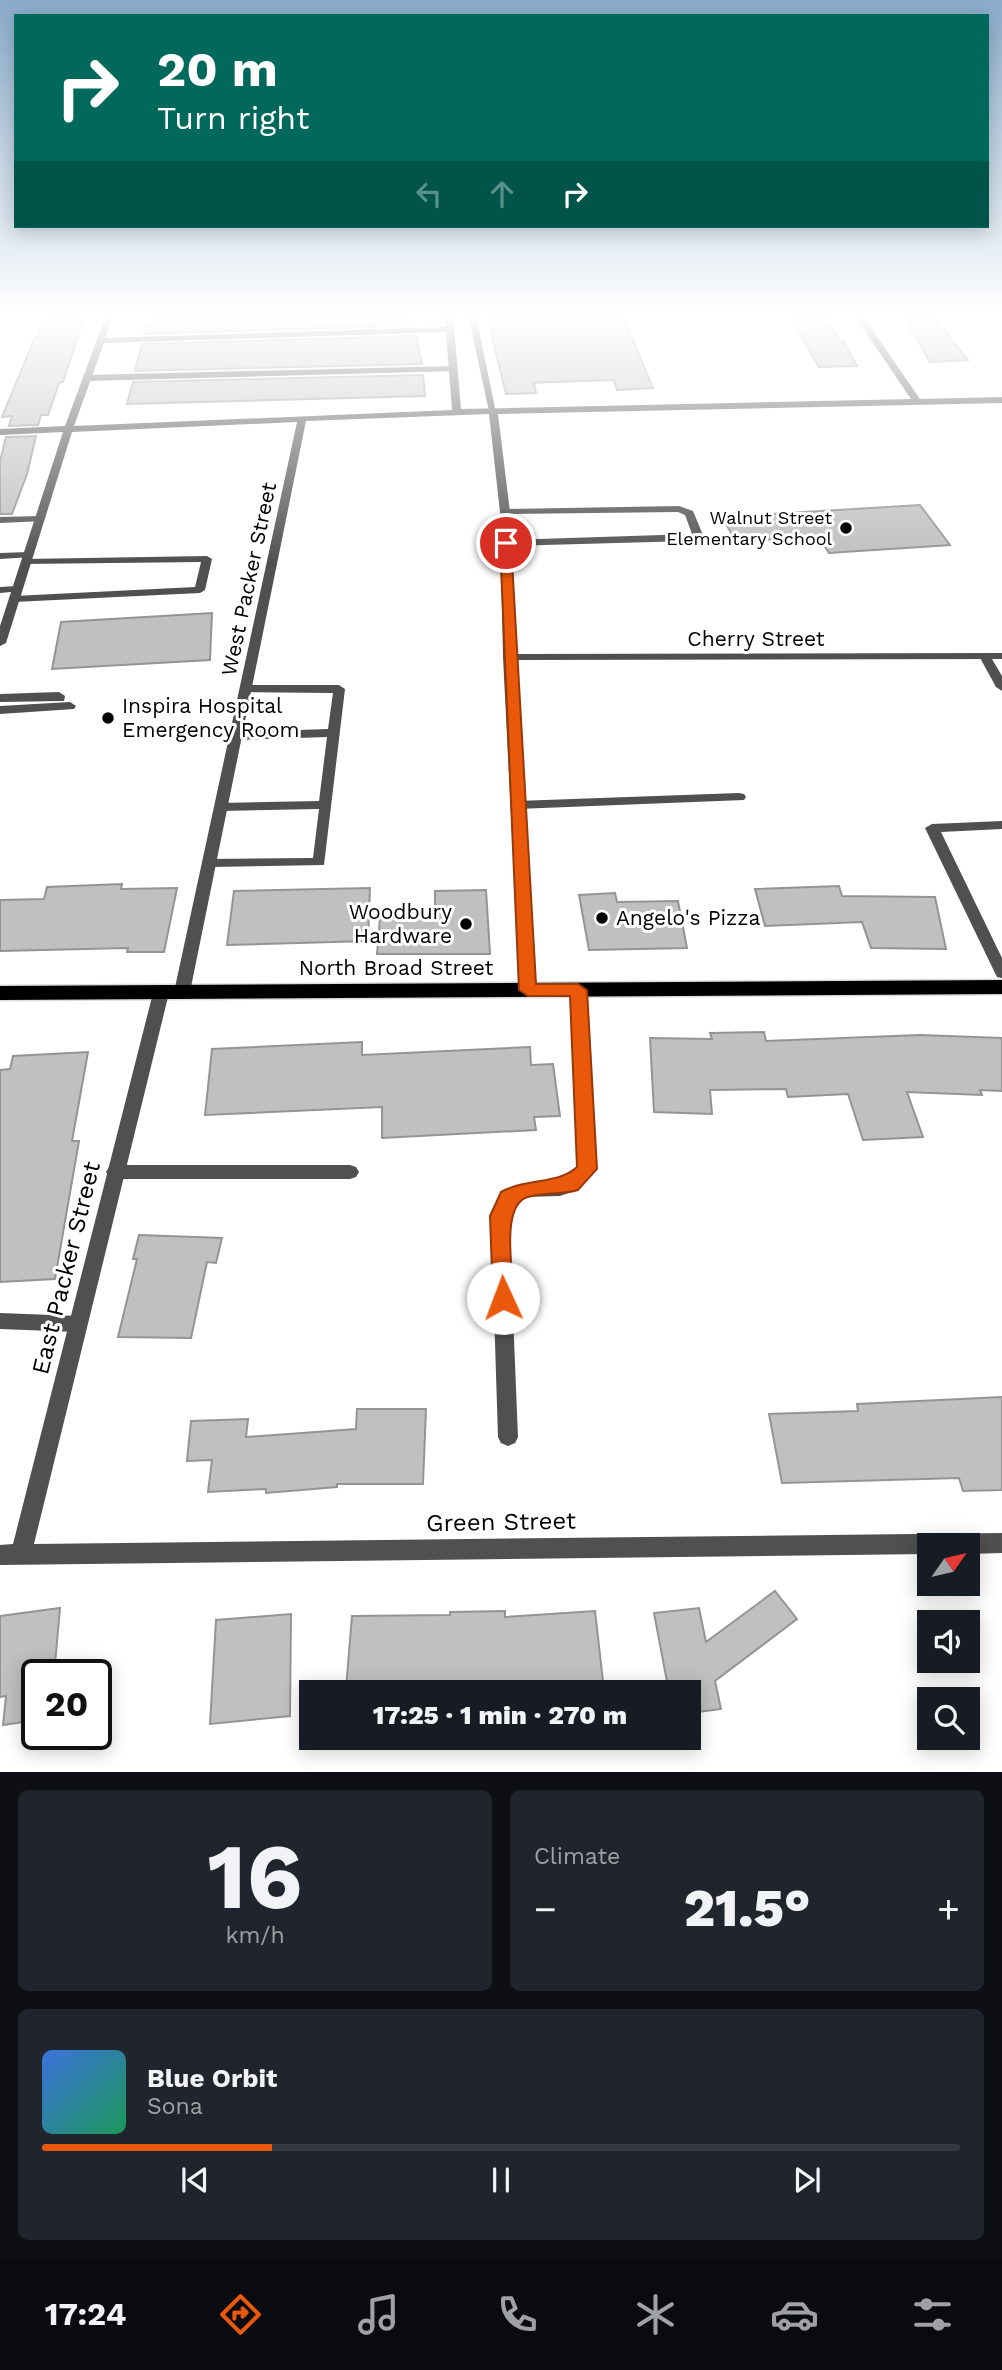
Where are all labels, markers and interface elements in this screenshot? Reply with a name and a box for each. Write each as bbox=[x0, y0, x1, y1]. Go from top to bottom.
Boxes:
text: 20 m bbox=[157, 40, 278, 98]
icon: right bbox=[42, 42, 133, 133]
text: Turn right bbox=[157, 99, 309, 137]
icon: left bbox=[410, 175, 448, 213]
icon: ahead bbox=[483, 175, 521, 213]
icon: right bbox=[556, 175, 594, 213]
street label: West Packer Street bbox=[216, 480, 281, 678]
place label: Walnut Street Elementary School bbox=[666, 507, 832, 549]
pin bbox=[476, 513, 536, 573]
marker: Walnut Street Elementary School bbox=[838, 520, 854, 536]
icon: arrive bbox=[487, 524, 525, 562]
street label: Cherry Street bbox=[687, 626, 825, 651]
place label: Inspira Hospital Emergency Room bbox=[122, 693, 300, 742]
marker: Inspira Hospital Emergency Room bbox=[100, 710, 116, 726]
place label: Woodbury Hardware bbox=[349, 899, 452, 948]
place label: Angelo's Pizza bbox=[616, 905, 760, 930]
marker: Angelo's Pizza bbox=[594, 910, 610, 926]
marker: Woodbury Hardware bbox=[458, 916, 474, 932]
street label: North Broad Street bbox=[299, 955, 494, 980]
street label: East Packer Street bbox=[26, 1159, 106, 1377]
position arrow bbox=[466, 1261, 540, 1335]
street label: Green Street bbox=[426, 1507, 576, 1537]
north arrow bbox=[917, 1533, 980, 1596]
map controls bbox=[917, 1533, 980, 1750]
button: sound bbox=[917, 1610, 980, 1673]
speed limit sign: 20 bbox=[21, 1659, 112, 1750]
button: search bbox=[917, 1687, 980, 1750]
text: 17:25 · 1 min · 270 m bbox=[373, 1700, 627, 1730]
text: 16 bbox=[207, 1823, 303, 1930]
text: Climate bbox=[534, 1843, 620, 1870]
text: 21.5° bbox=[684, 1878, 810, 1939]
text: − bbox=[534, 1887, 557, 1931]
text: + bbox=[937, 1887, 960, 1931]
text: km/h bbox=[225, 1922, 285, 1949]
text: Blue Orbit bbox=[147, 2063, 277, 2093]
text: Sona bbox=[147, 2093, 203, 2120]
icon: previous bbox=[176, 2161, 214, 2199]
icon: pause bbox=[482, 2161, 520, 2199]
icon: next bbox=[788, 2161, 826, 2199]
icon: directions bbox=[216, 2290, 265, 2339]
icon: music bbox=[354, 2290, 403, 2339]
icon: phone bbox=[493, 2290, 542, 2339]
icon: climate bbox=[631, 2290, 680, 2339]
icon: car bbox=[770, 2290, 819, 2339]
icon: filters bbox=[908, 2290, 957, 2339]
text: 17:24 bbox=[45, 2295, 126, 2333]

